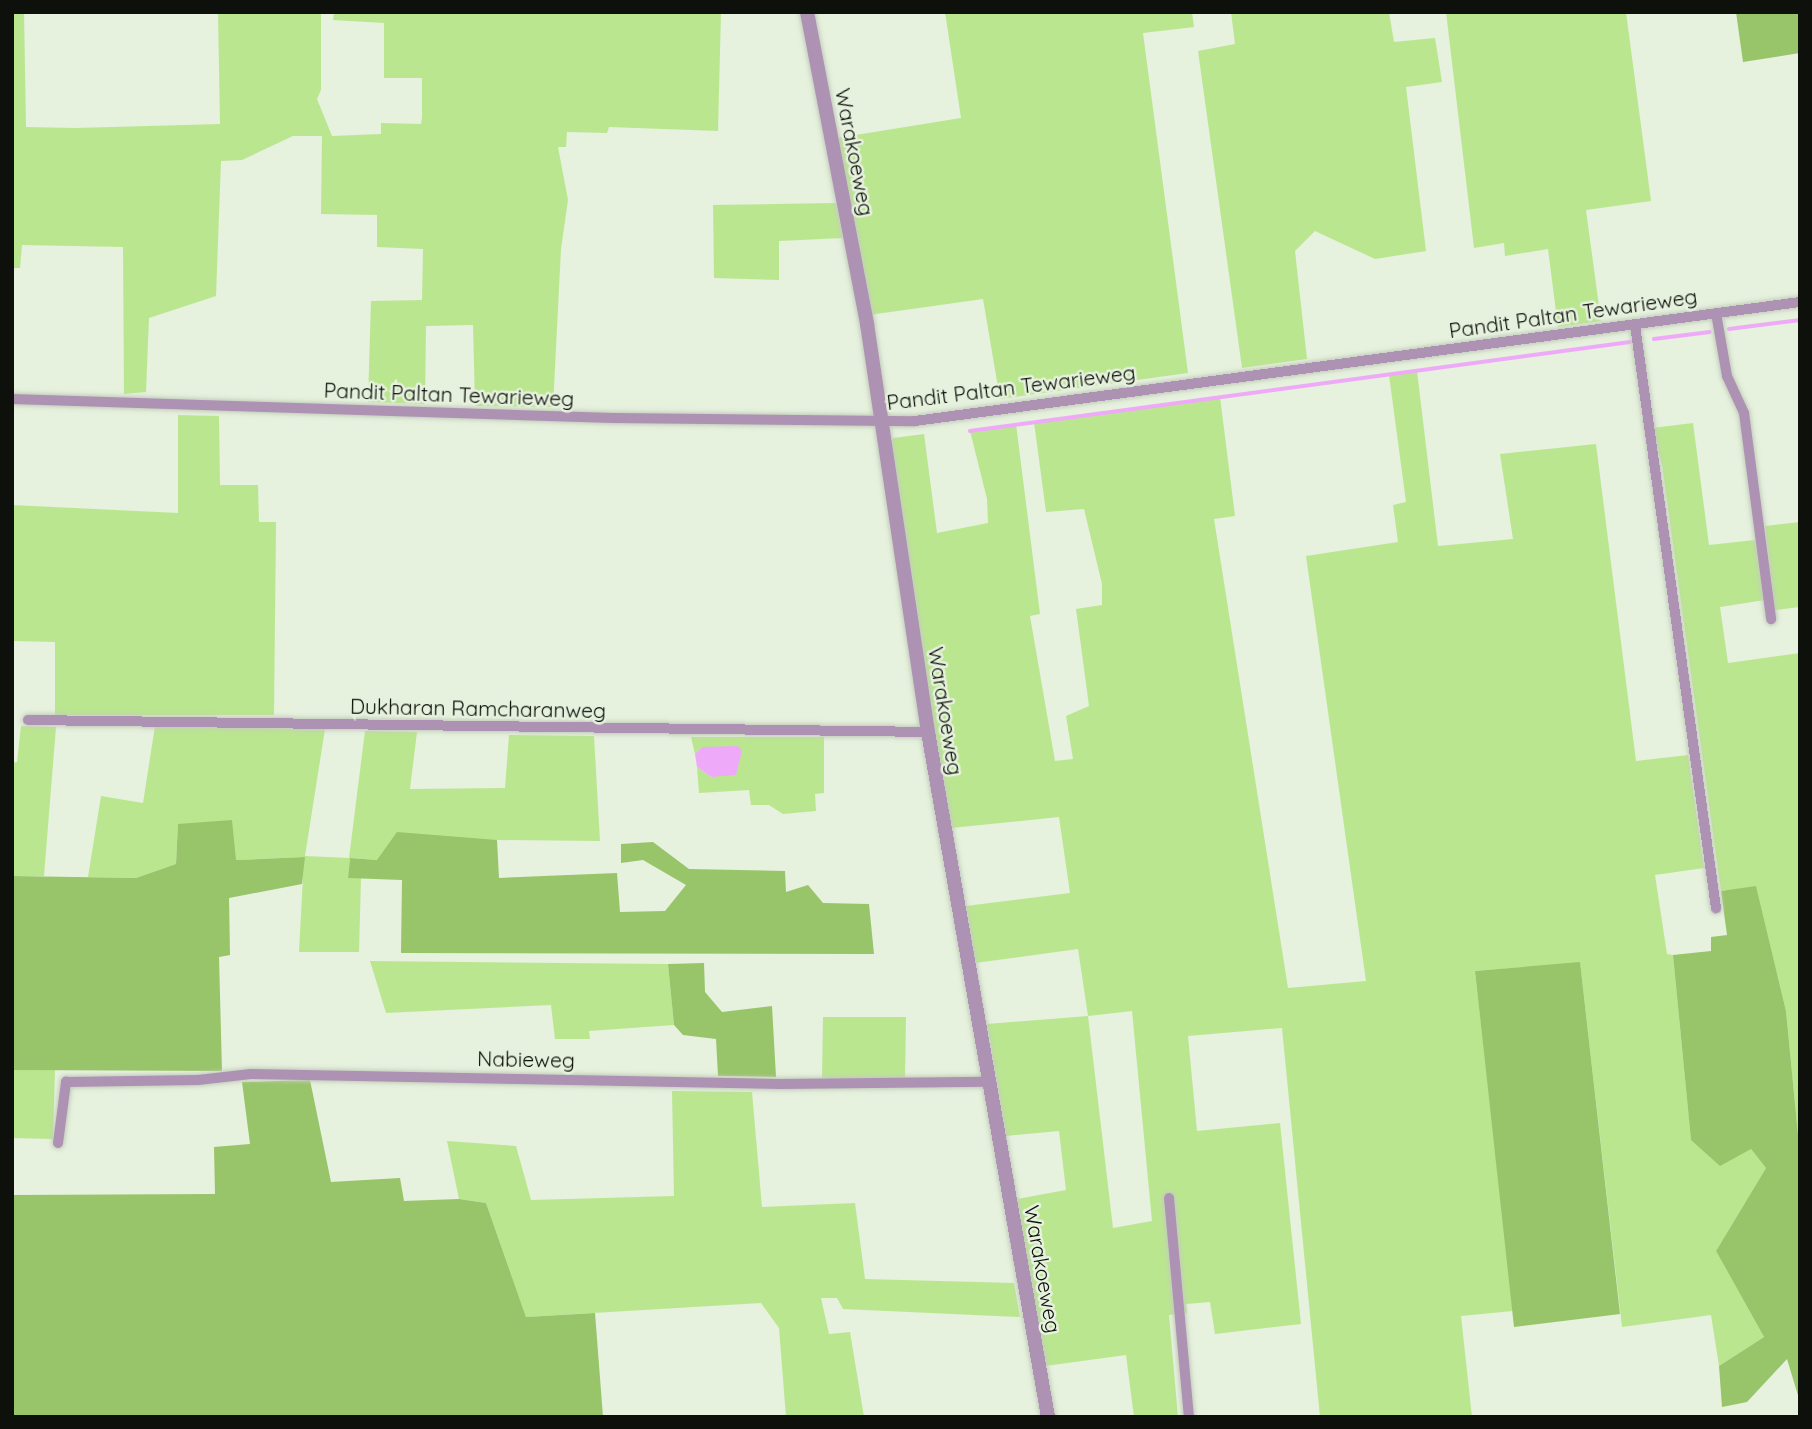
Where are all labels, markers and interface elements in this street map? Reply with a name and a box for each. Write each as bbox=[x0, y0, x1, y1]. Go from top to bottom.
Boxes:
street label: Warakoeweg bbox=[830, 86, 880, 218]
street label: Pandit Paltan Tewarieweg bbox=[1447, 283, 1699, 343]
street label: Pandit Paltan Tewarieweg bbox=[885, 359, 1137, 415]
street label: Pandit Paltan Tewarieweg bbox=[323, 377, 575, 411]
street label: Warakoeweg bbox=[923, 645, 969, 777]
street label: Dukharan Ramcharanweg bbox=[350, 693, 606, 723]
street label: Nabieweg bbox=[477, 1046, 575, 1072]
street label: Warakoeweg bbox=[1019, 1203, 1067, 1335]

